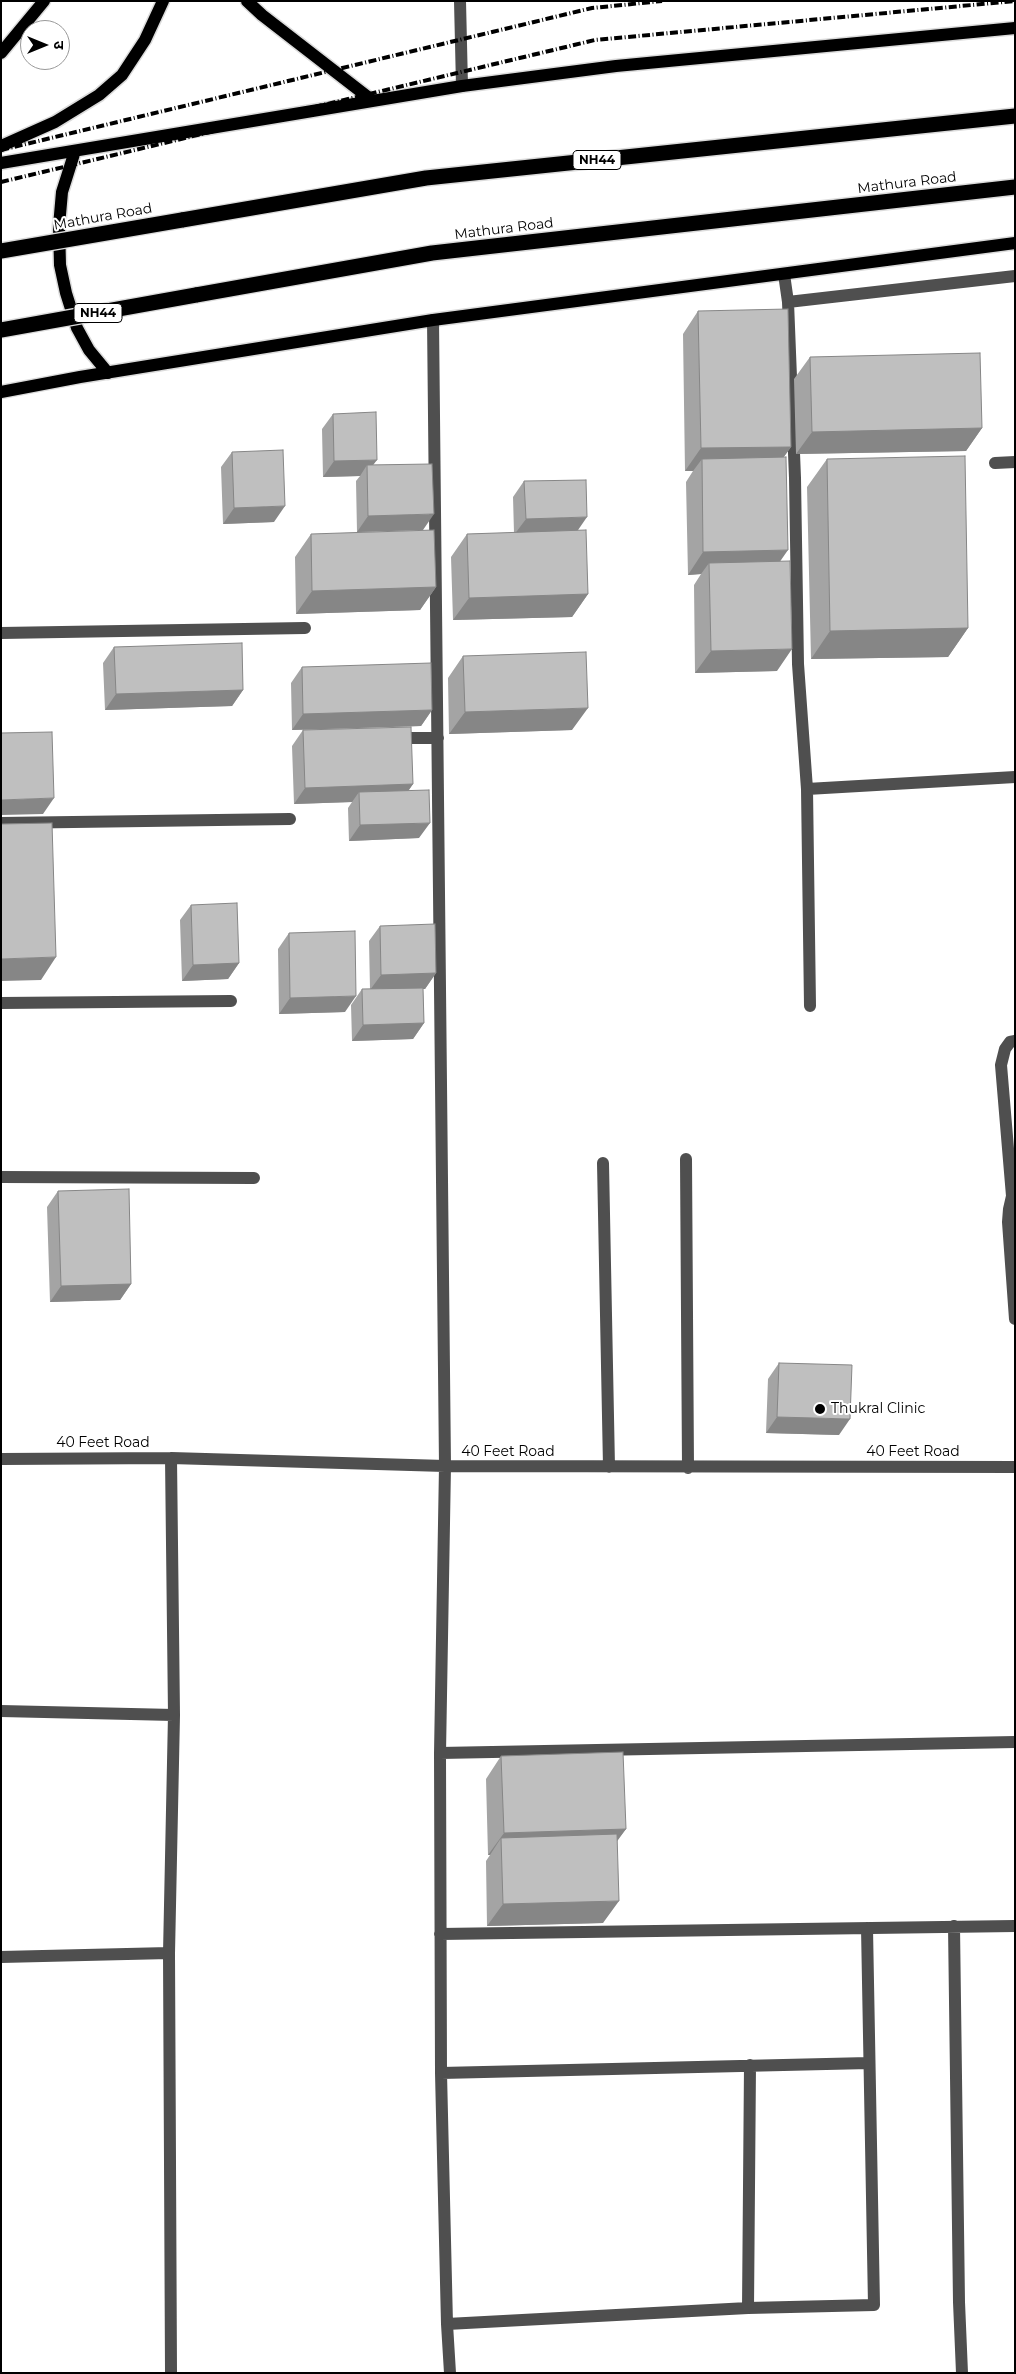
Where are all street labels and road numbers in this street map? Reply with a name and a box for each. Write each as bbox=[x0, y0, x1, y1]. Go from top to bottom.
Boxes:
road number: NH44 bbox=[573, 150, 621, 170]
street label: Mathura Road bbox=[856, 169, 958, 197]
street label: Mathura Road bbox=[52, 200, 154, 234]
street label: Mathura Road bbox=[453, 215, 555, 243]
road number: NH44 bbox=[74, 304, 122, 322]
street label: 40 Feet Road bbox=[56, 1435, 150, 1451]
street label: 40 Feet Road bbox=[461, 1444, 555, 1460]
street label: 40 Feet Road bbox=[866, 1444, 960, 1460]

